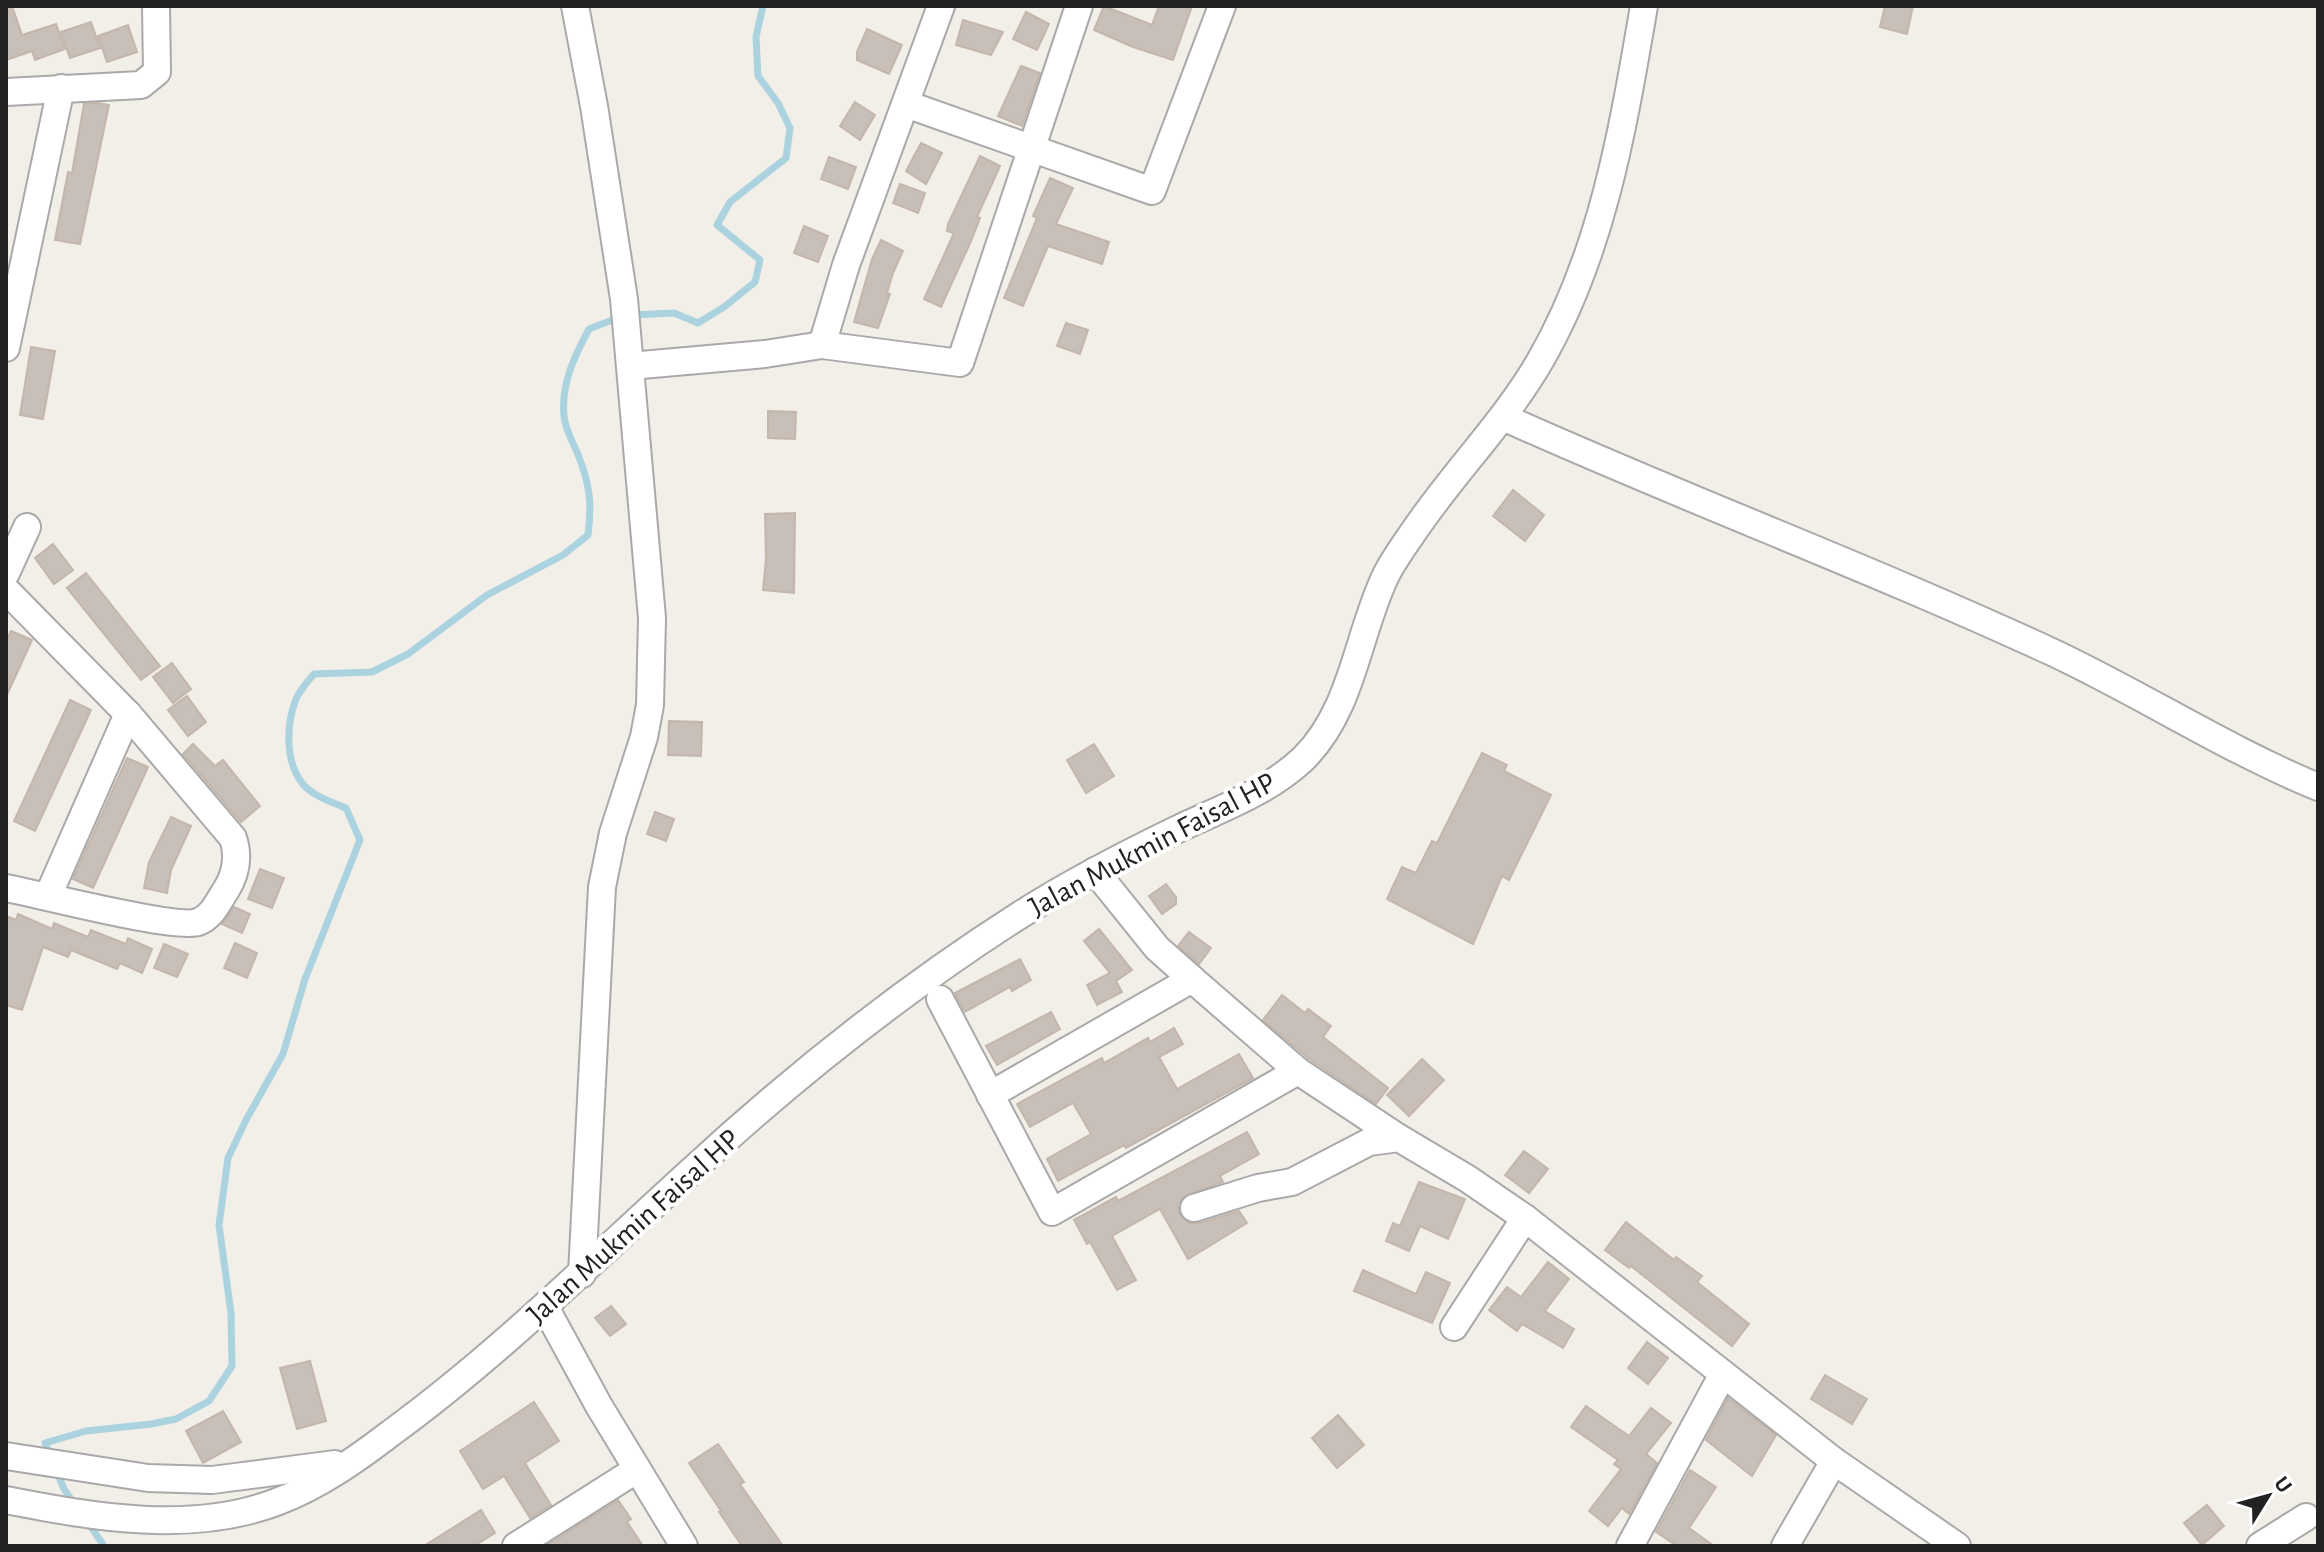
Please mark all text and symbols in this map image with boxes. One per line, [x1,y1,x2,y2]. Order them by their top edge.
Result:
street label: Jalan Mukmin Faisal HP [1024,767,1281,923]
street label: Jalan Mukmin Faisal HP [522,1124,746,1330]
north arrow [2228,1456,2308,1536]
text: U [2270,1472,2296,1497]

